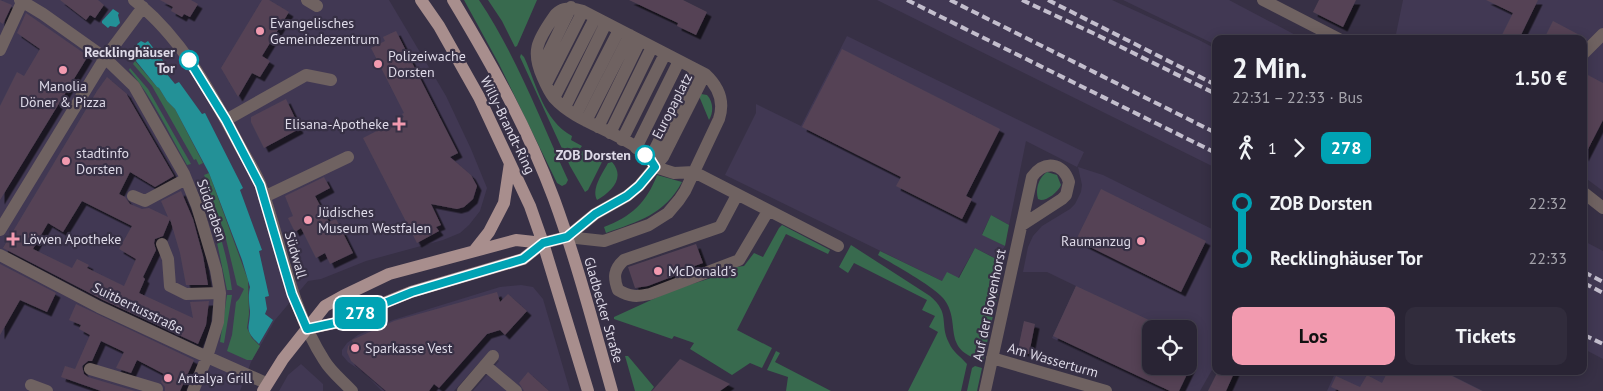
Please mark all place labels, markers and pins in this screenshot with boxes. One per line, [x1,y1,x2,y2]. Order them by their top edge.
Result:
place label: Evangelisches Gemeindezentrum [270,14,379,48]
marker: Evangelisches Gemeindezentrum [254,25,266,37]
place label: Recklinghäuser Tor [84,43,175,77]
place label: Polizeiwache Dorsten [388,47,466,81]
marker: Recklinghäuser Tor [179,50,199,70]
marker: Polizeiwache Dorsten [372,58,384,70]
marker: Manolia Döner & Pizza [57,64,69,76]
place label: Manolia Döner & Pizza [20,77,106,111]
place label: Elisana-Apotheke [285,115,389,133]
marker: Elisana-Apotheke [393,118,405,130]
place label: stadtinfo Dorsten [76,144,129,178]
marker: ZOB Dorsten [635,145,655,165]
place label: ZOB Dorsten [556,146,631,164]
marker: stadtinfo Dorsten [60,155,72,167]
place label: Jüdisches Museum Westfalen [317,203,431,237]
marker: Jüdisches Museum Westfalen [302,214,314,226]
place label: Löwen Apotheke [23,230,121,248]
place label: Raumanzug [1061,232,1131,250]
marker: Löwen Apotheke [7,233,19,245]
marker: Raumanzug [1135,235,1147,247]
place label: McDonald's [668,262,736,280]
marker: McDonald's [652,265,664,277]
place label: Sparkasse Vest [365,339,453,357]
marker: Sparkasse Vest [349,342,361,354]
place label: Antalya Grill [178,369,252,387]
marker: Antalya Grill [162,372,174,384]

